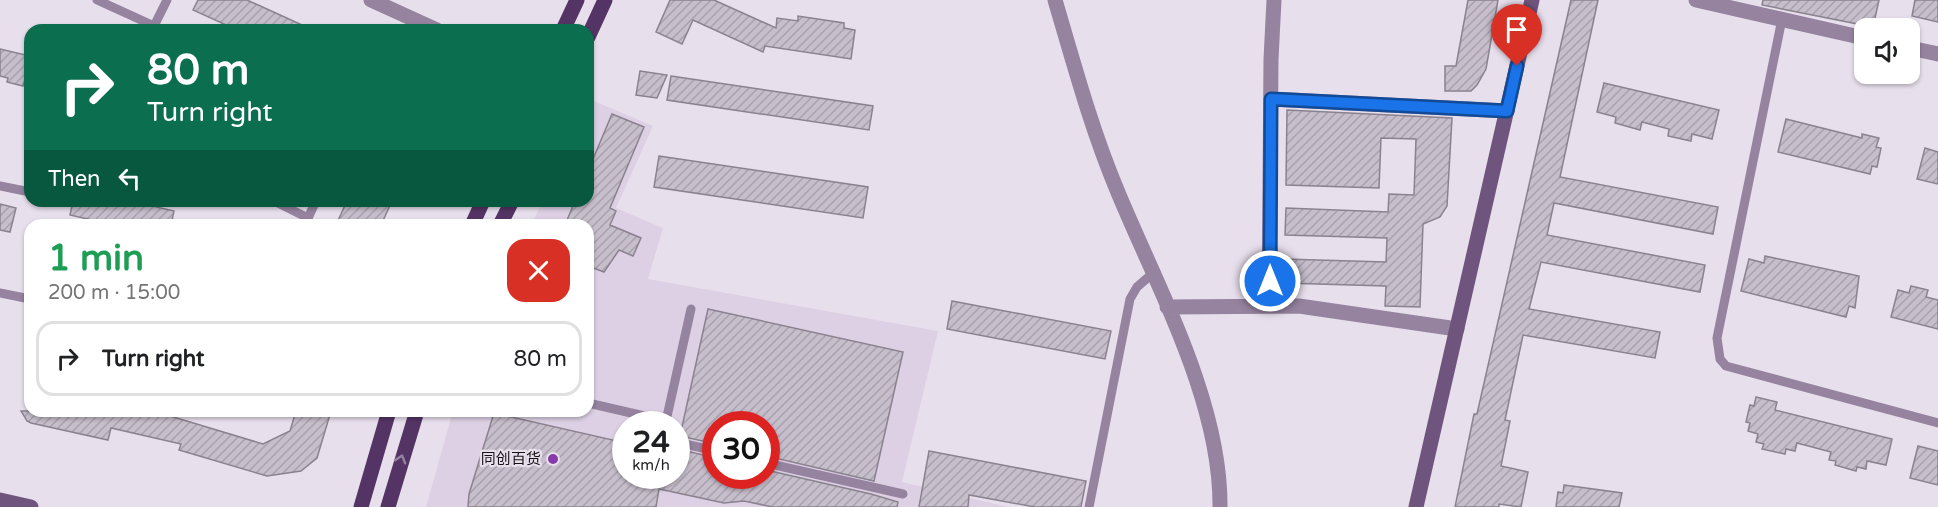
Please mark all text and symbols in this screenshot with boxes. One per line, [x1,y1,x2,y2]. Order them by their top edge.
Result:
pin [1491,4,1542,66]
icon: arrive [1500,13,1533,46]
map controls [1854,18,1920,84]
button: sound [1854,18,1920,84]
text: 80 m [147,45,249,96]
icon: right [48,48,126,126]
text: Turn right [147,96,273,129]
icon: left [113,162,146,195]
text: Then [48,166,101,192]
text: 1 min [48,237,144,280]
button: close [507,239,570,302]
position arrow [1238,249,1302,313]
text: 200 m · 15:00 [48,281,180,305]
icon: right [51,342,84,375]
text: Turn right [102,346,204,372]
text: 80 m [513,346,567,372]
speed limit sign: 30 [702,411,780,489]
text: 24 [632,424,670,461]
place label: 同创百货 [481,450,541,468]
marker: 同创百货 [546,452,560,466]
one-way arrow [394,454,406,465]
text: km/h [632,456,670,474]

